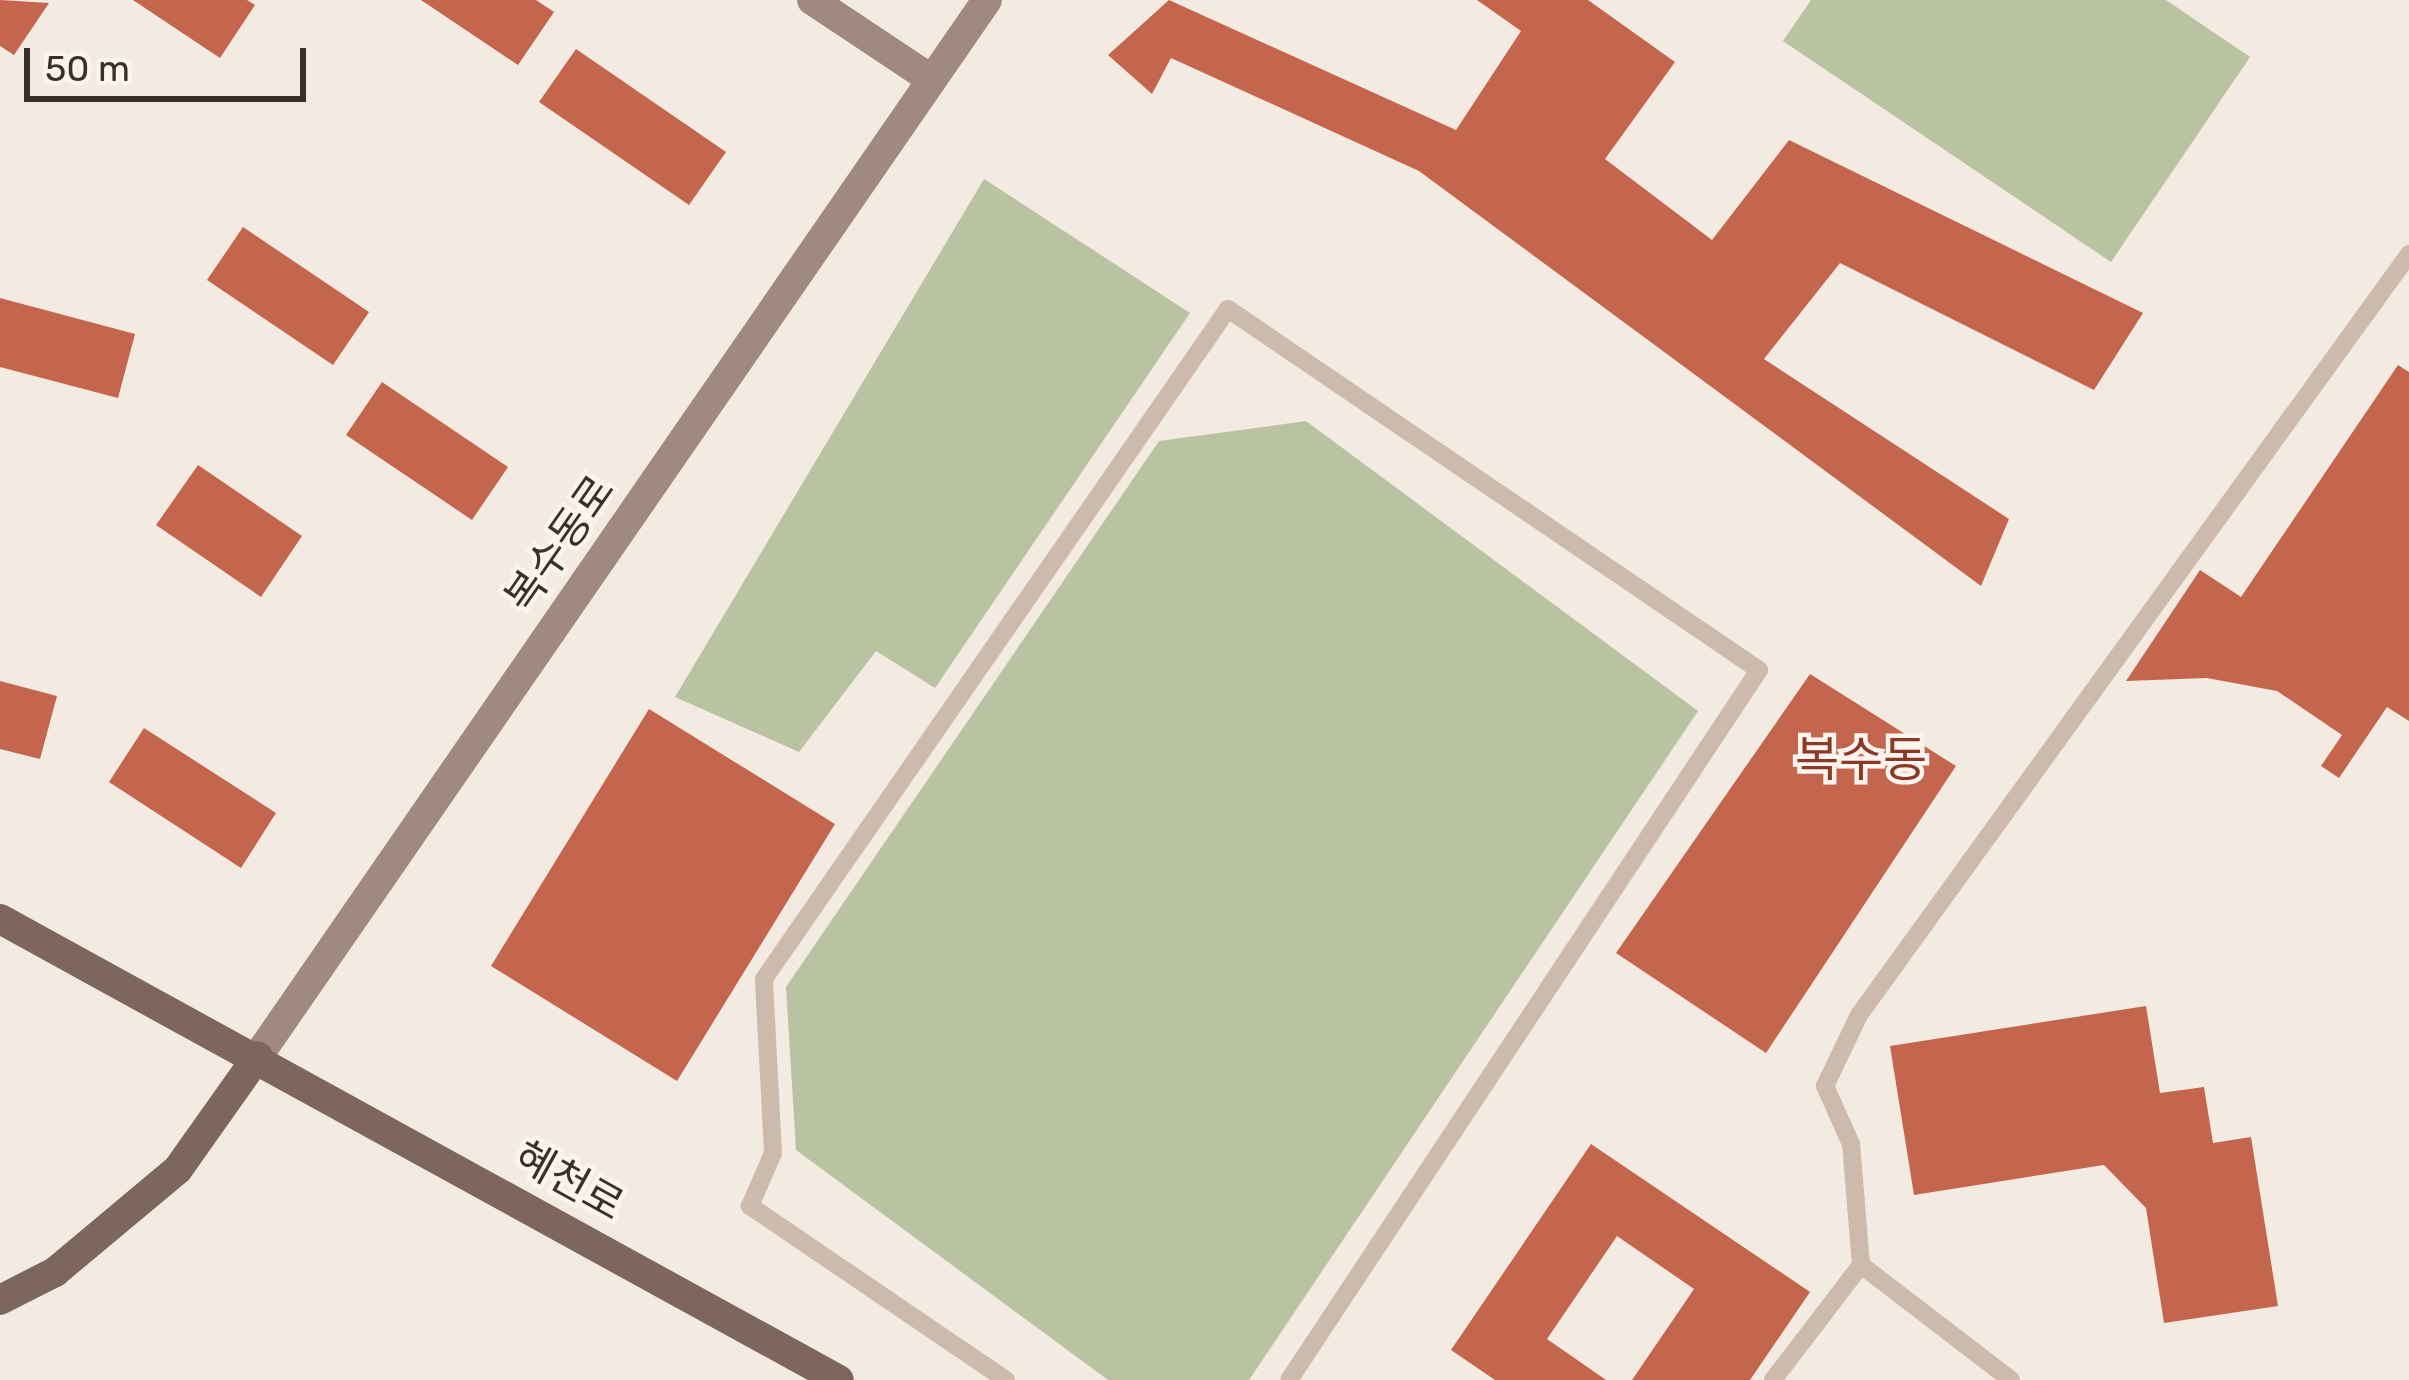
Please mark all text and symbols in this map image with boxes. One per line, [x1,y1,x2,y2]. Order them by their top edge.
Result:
scale bar [30,24,312,98]
text: 50 m [45,47,130,90]
street label: 복수동로 [495,466,625,622]
district label: 복수동 [1795,731,1927,789]
street label: 혜천로 [506,1131,632,1231]

